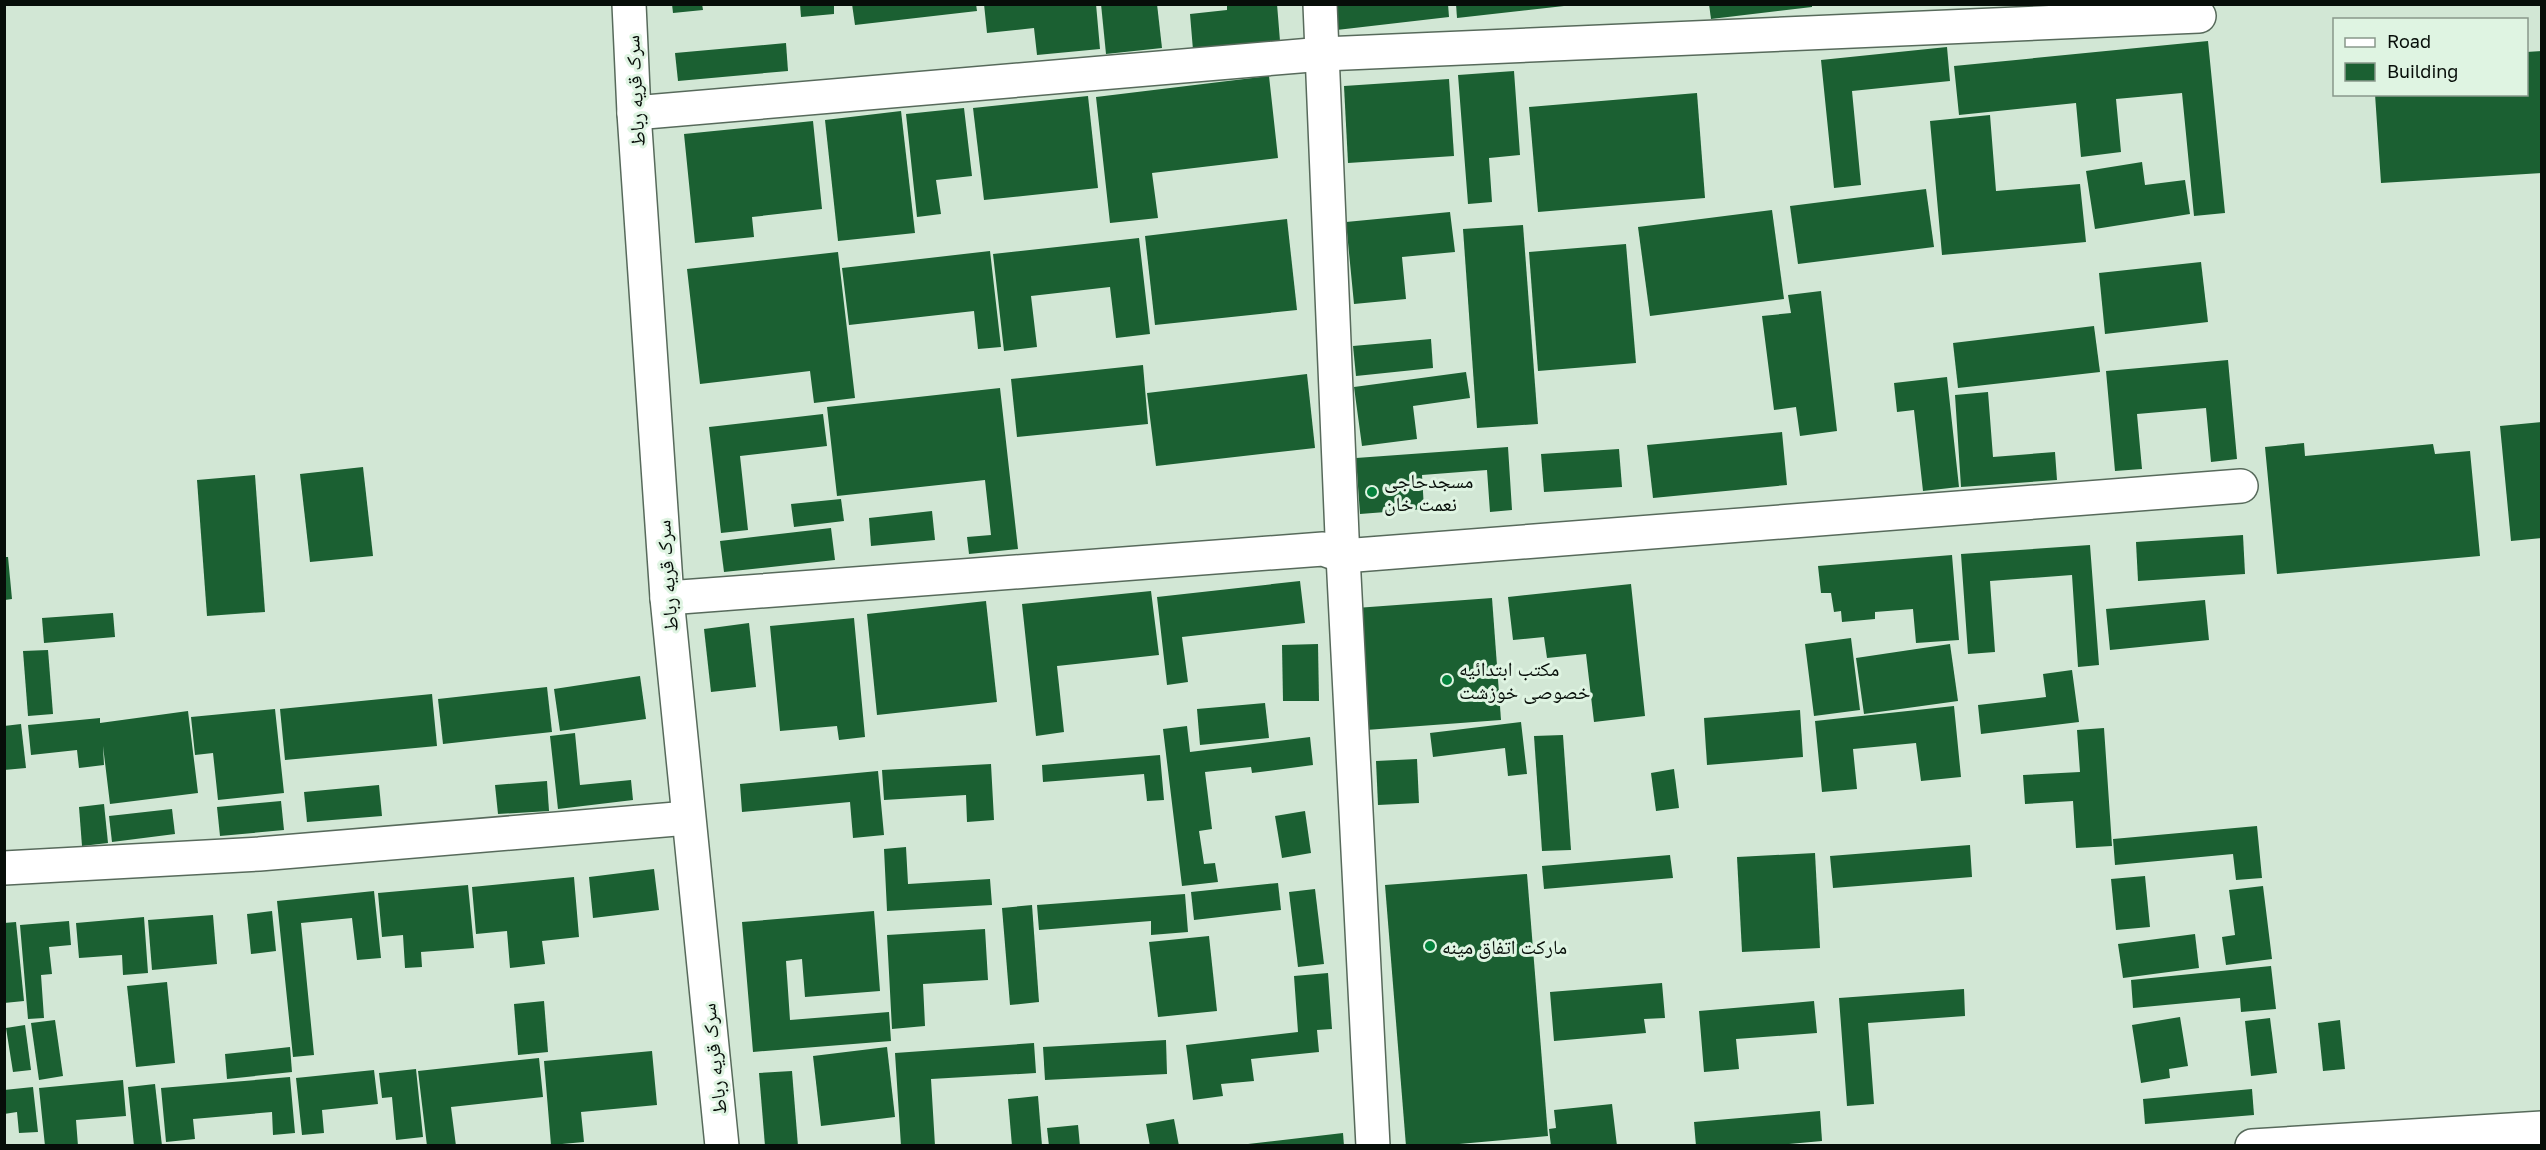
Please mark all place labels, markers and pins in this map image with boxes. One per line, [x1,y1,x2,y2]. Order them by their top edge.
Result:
place label: مسجدحاجی نعمت خان [1384,468,1473,516]
marker: مسجدحاجی نعمت خان [1365,485,1379,499]
place label: مکتب ابتدائیه خصوصی خوزشت [1459,656,1591,704]
marker: مکتب ابتدائیه خصوصی خوزشت [1440,673,1454,687]
place label: مارکت اتفاق مینه [1442,934,1567,959]
marker: مارکت اتفاق مینه [1423,939,1437,953]

